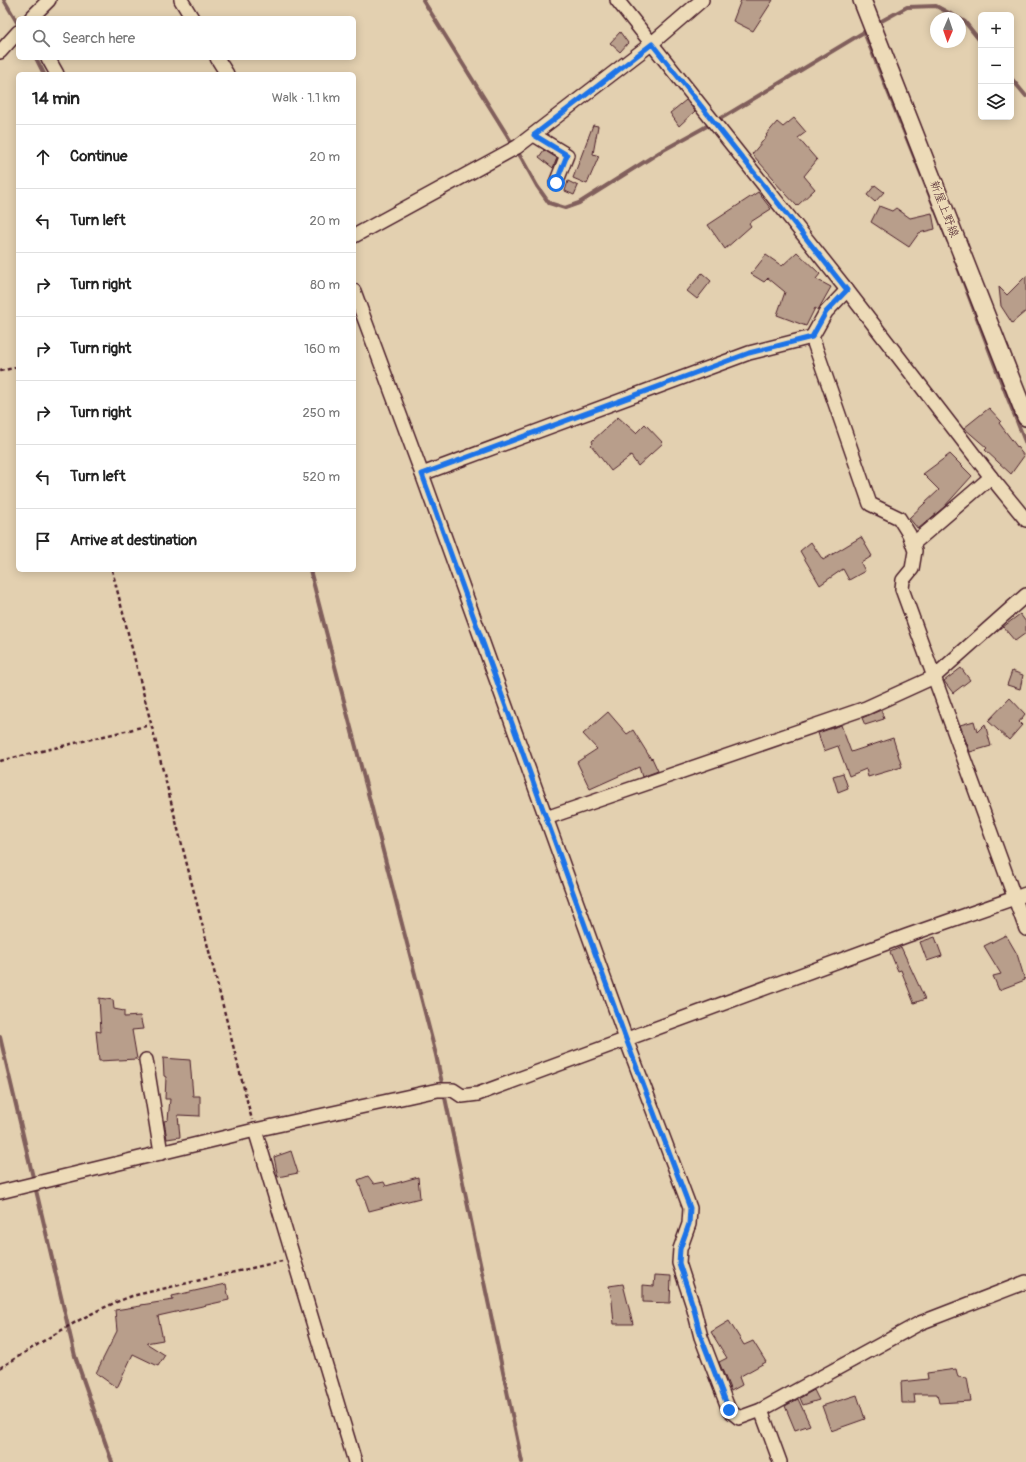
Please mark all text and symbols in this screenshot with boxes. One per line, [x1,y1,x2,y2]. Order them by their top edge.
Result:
north arrow [930,12,966,48]
map controls [978,12,1014,120]
button: + [978,12,1014,48]
search box [16,16,356,60]
icon: search [30,27,52,49]
text: Search here [62,29,135,48]
button: − [978,48,1014,84]
button: layers [978,84,1014,120]
text: 14 min [32,88,80,109]
text: Walk · 1.1 km [272,90,340,106]
icon: ahead [32,146,54,168]
text: Continue [70,147,128,166]
text: 20 m [309,149,340,165]
route start [547,174,565,192]
street label: 新屋上野線 [926,178,962,240]
icon: left [32,210,54,232]
text: Turn left [70,211,126,230]
text: 20 m [309,213,340,229]
icon: right [32,274,54,296]
text: Turn right [70,275,131,294]
text: 80 m [310,277,340,293]
icon: right [32,338,54,360]
text: Turn right [70,339,131,358]
text: 160 m [304,341,340,357]
icon: right [32,402,54,424]
text: Turn right [70,403,131,422]
text: 250 m [302,405,340,421]
icon: left [32,466,54,488]
text: Turn left [70,467,126,486]
text: 520 m [302,469,340,485]
icon: arrive [32,530,54,552]
text: Arrive at destination [70,531,197,550]
route end [720,1401,738,1419]

